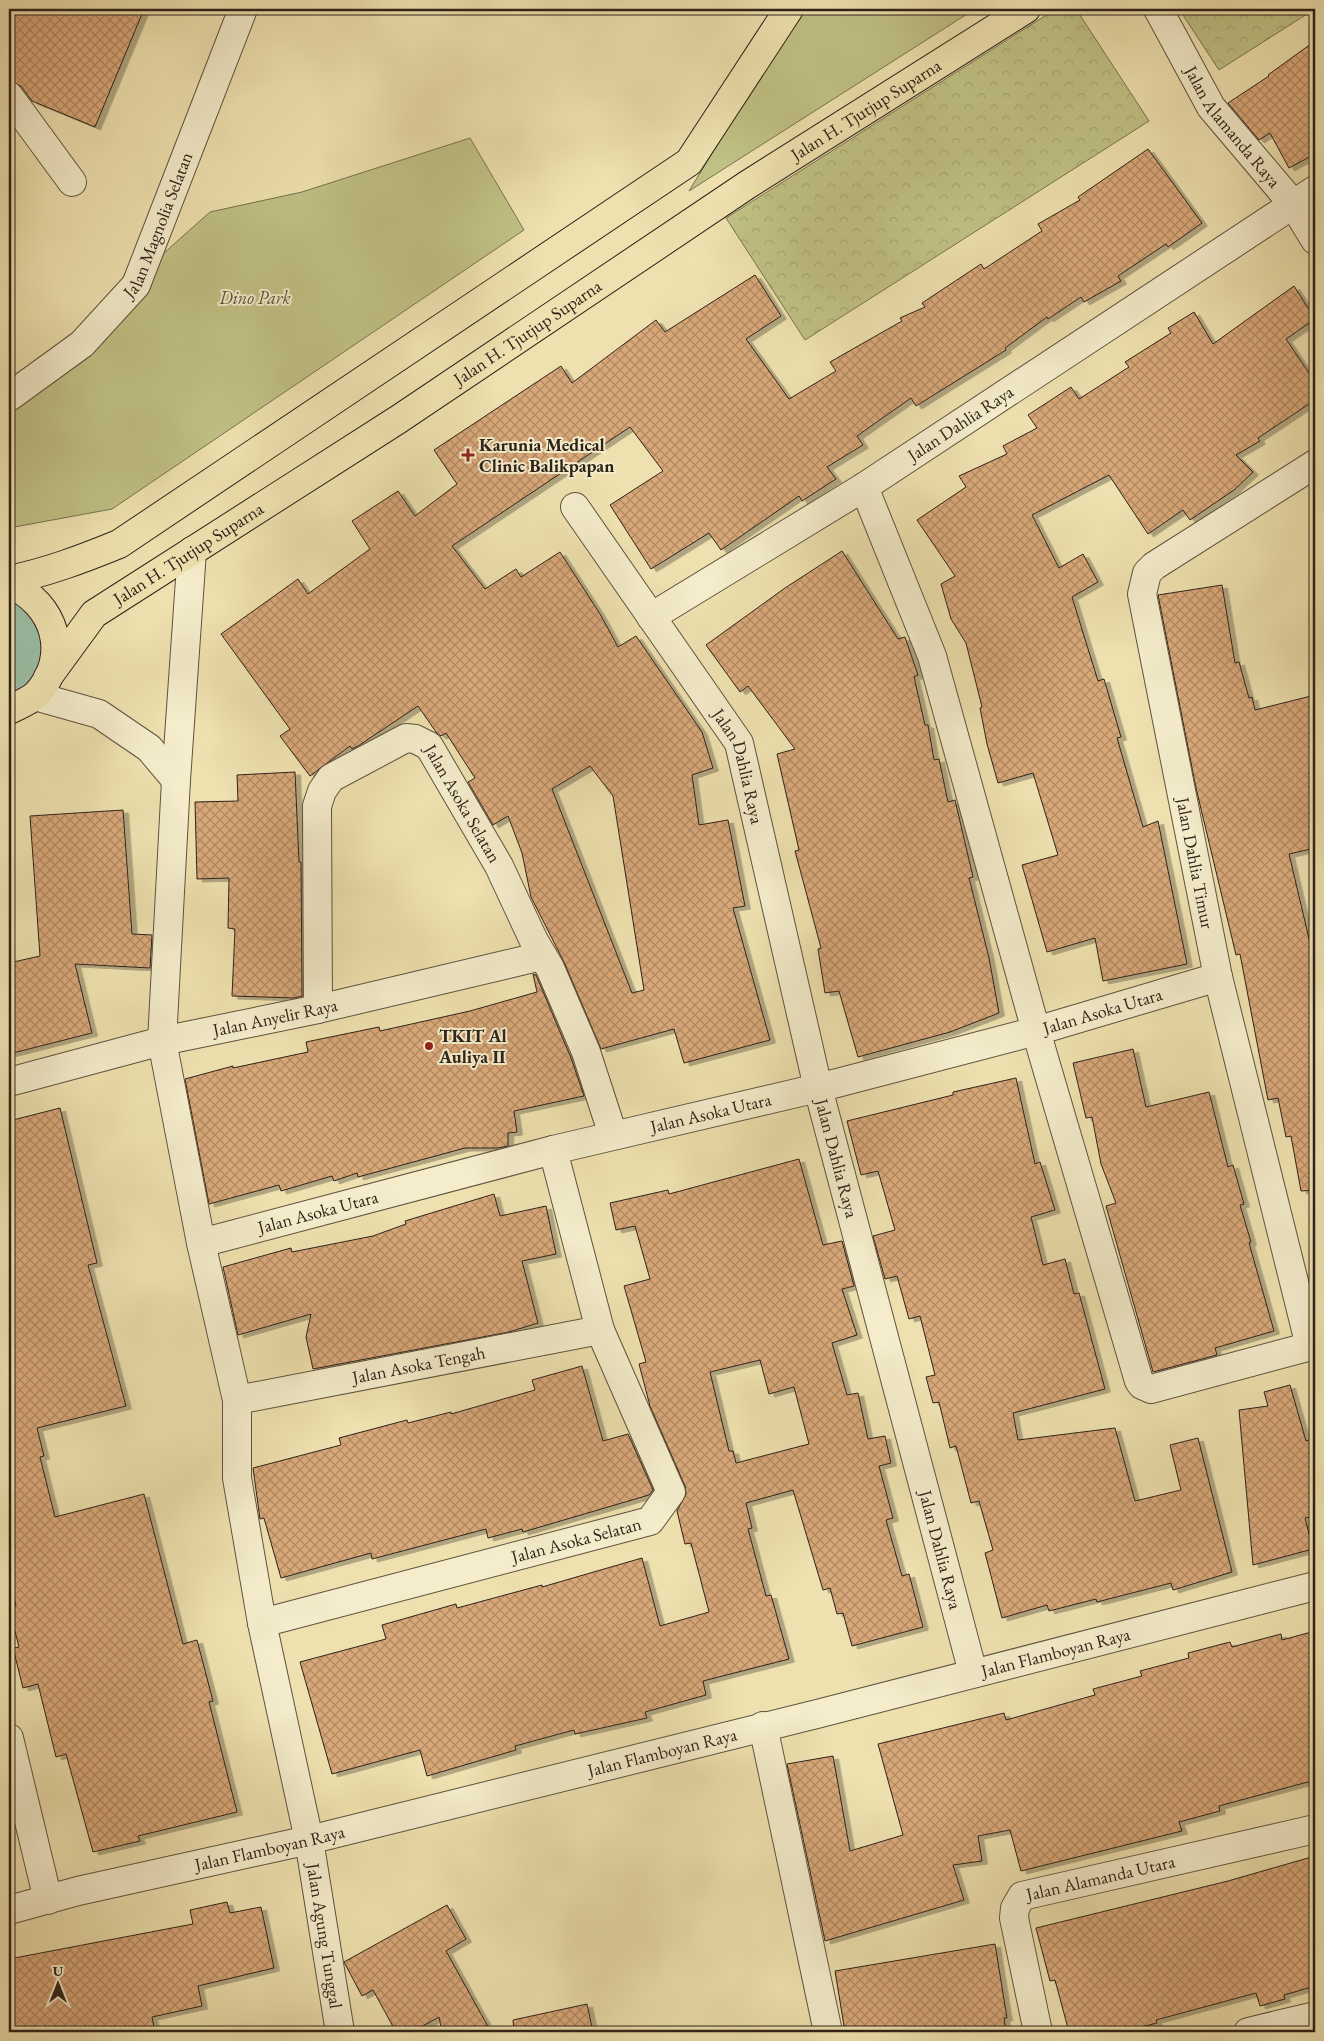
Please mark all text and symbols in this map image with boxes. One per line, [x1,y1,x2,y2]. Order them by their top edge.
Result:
street label: Jalan H. Tjutjup Suparna [784,53,946,167]
street label: Jalan Alamanda Raya [1179,60,1287,193]
street label: Jalan Magnolia Selatan [116,148,198,304]
street label: Jalan H. Tjutjup Suparna [447,274,607,391]
park label: Dino Park [218,286,291,309]
street label: Jalan Dahlia Raya [901,379,1018,467]
place label: Karunia Medical Clinic Balikpapan [479,433,614,477]
marker: Karunia Medical Clinic Balikpapan [461,448,475,462]
street label: Jalan H. Tjutjup Suparna [107,496,268,611]
street label: Jalan Dahlia Raya [706,702,769,827]
street label: Jalan Asoka Selatan [418,738,507,867]
street label: Jalan Dahlia Timur [1171,793,1220,931]
street label: Jalan Asoka Utara [1038,982,1166,1040]
street label: Jalan Anyelir Raya [209,993,341,1042]
place label: TKIT Al Auliya II [438,1024,507,1068]
marker: TKIT Al Auliya II [423,1040,435,1052]
street label: Jalan Asoka Utara [646,1087,774,1138]
street label: Jalan Dahlia Raya [810,1094,864,1221]
street label: Jalan Asoka Utara [253,1185,381,1239]
street label: Jalan Asoka Tengah [348,1340,487,1389]
street label: Jalan Dahlia Raya [914,1486,968,1612]
street label: Jalan Asoka Selatan [507,1512,644,1568]
street label: Jalan Flamboyan Raya [977,1622,1133,1683]
street label: Jalan Flamboyan Raya [583,1722,740,1782]
street label: Jalan Flamboyan Raya [191,1819,348,1876]
street label: Jalan Alamanda Utara [1022,1849,1178,1906]
street label: Jalan Agung Tunggal [302,1859,348,2010]
north arrow [32,1958,82,2008]
text: U [53,1962,64,1980]

